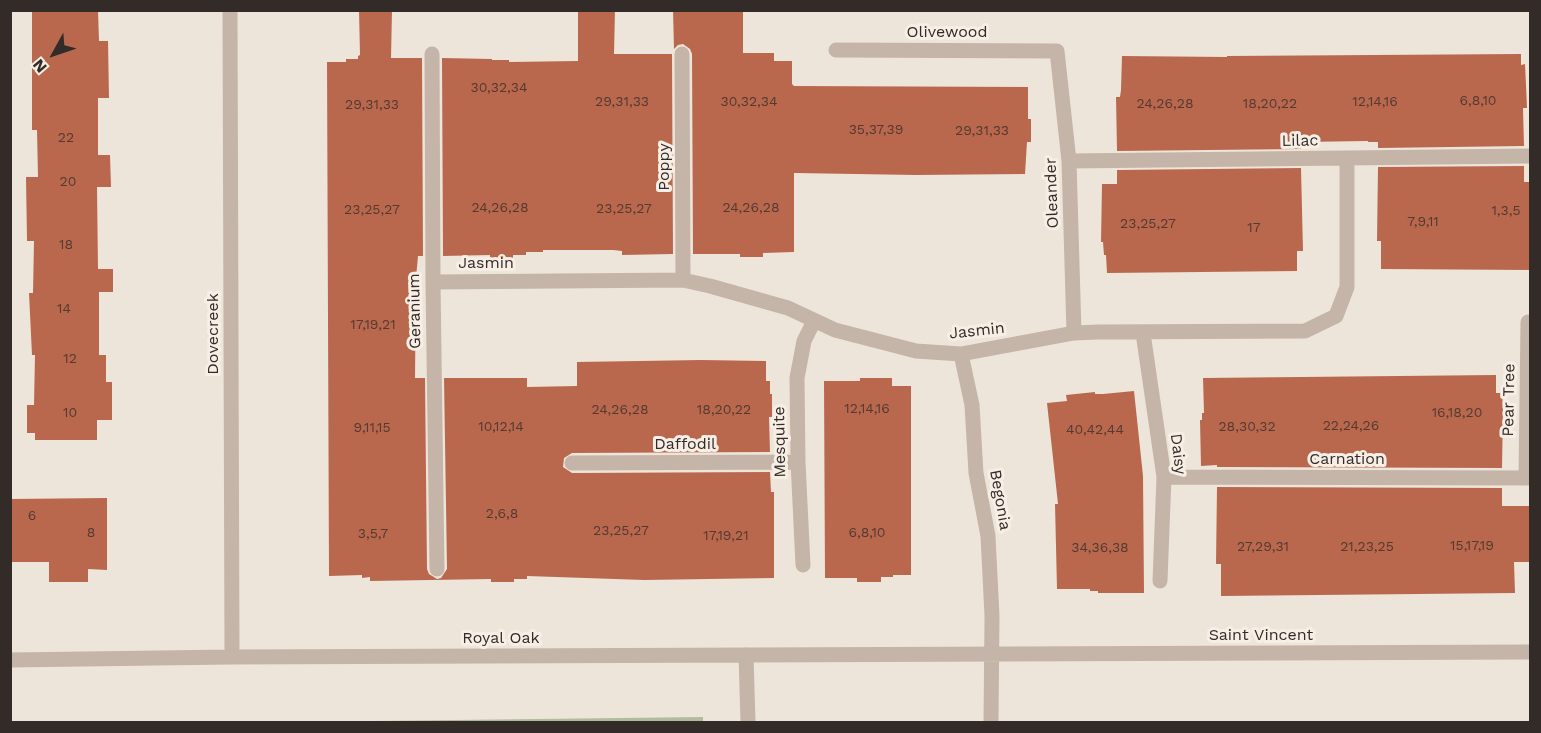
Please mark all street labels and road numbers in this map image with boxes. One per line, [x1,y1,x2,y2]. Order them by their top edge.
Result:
street label: Olivewood [907,22,987,42]
street label: Lilac [1281,131,1319,151]
street label: Poppy [654,143,674,191]
street label: Oleander [1041,157,1063,229]
street label: Jasmin [458,253,514,273]
street label: Geranium [405,273,425,349]
street label: Dovecreek [203,293,223,375]
street label: Jasmin [948,319,1006,343]
street label: Pear Tree [1499,363,1519,437]
street label: Mesquite [770,406,790,478]
street label: Daisy [1166,432,1190,476]
street label: Daffodil [654,434,716,454]
street label: Carnation [1309,449,1385,469]
street label: Begonia [985,468,1015,532]
street label: Saint Vincent [1209,625,1313,645]
street label: Royal Oak [462,628,540,648]

